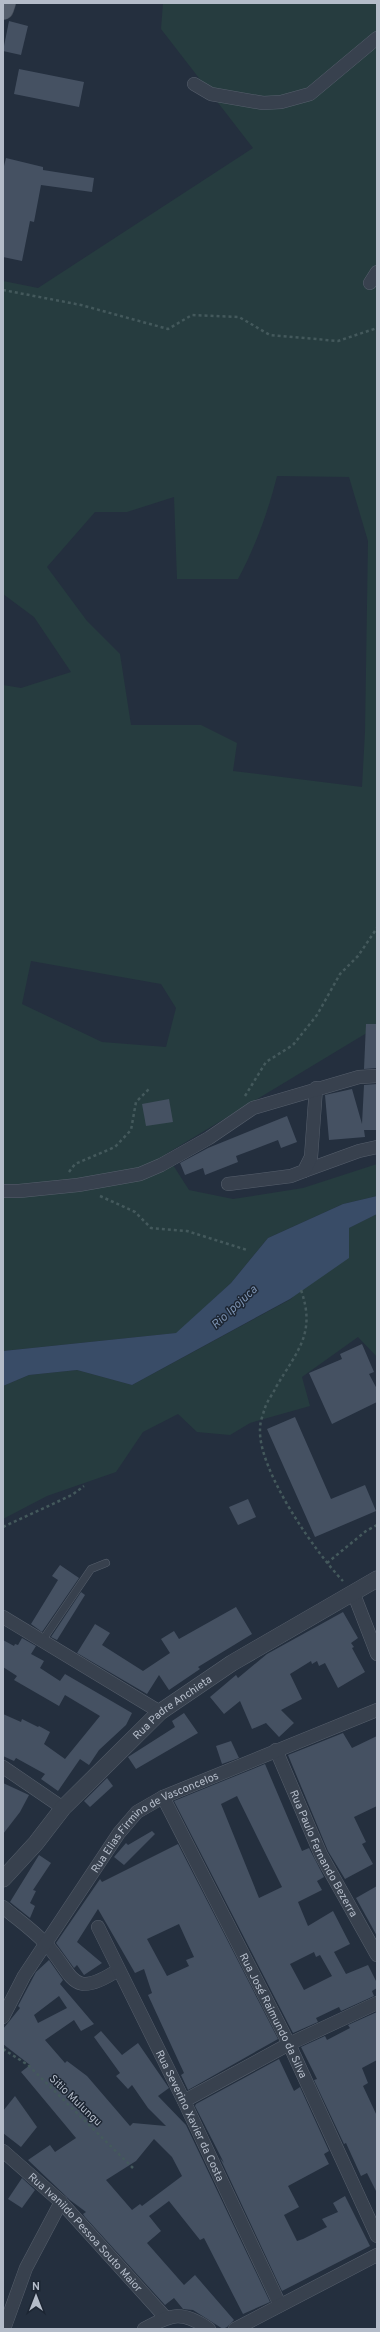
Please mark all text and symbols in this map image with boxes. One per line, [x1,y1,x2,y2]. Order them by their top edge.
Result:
water label: Rio Ipojuca [208,1282,262,1333]
street label: Rua Padre Anchieta [130,1673,215,1743]
street label: Rua Elias Firmino de Vasconcelos [88,1769,221,1876]
street label: Rua Paulo Fernando Bezerra [286,1788,360,1920]
street label: Rua José Raimundo da Silva [236,1951,310,2081]
street label: Rua Severino Xavier da Costa [152,2048,227,2184]
street label: Sitio Mulungu [46,2072,105,2129]
street label: Rua Ivanildo Pessoa Souto Maior [25,2170,146,2296]
north arrow [16,2276,56,2316]
text: N [32,2280,40,2294]

